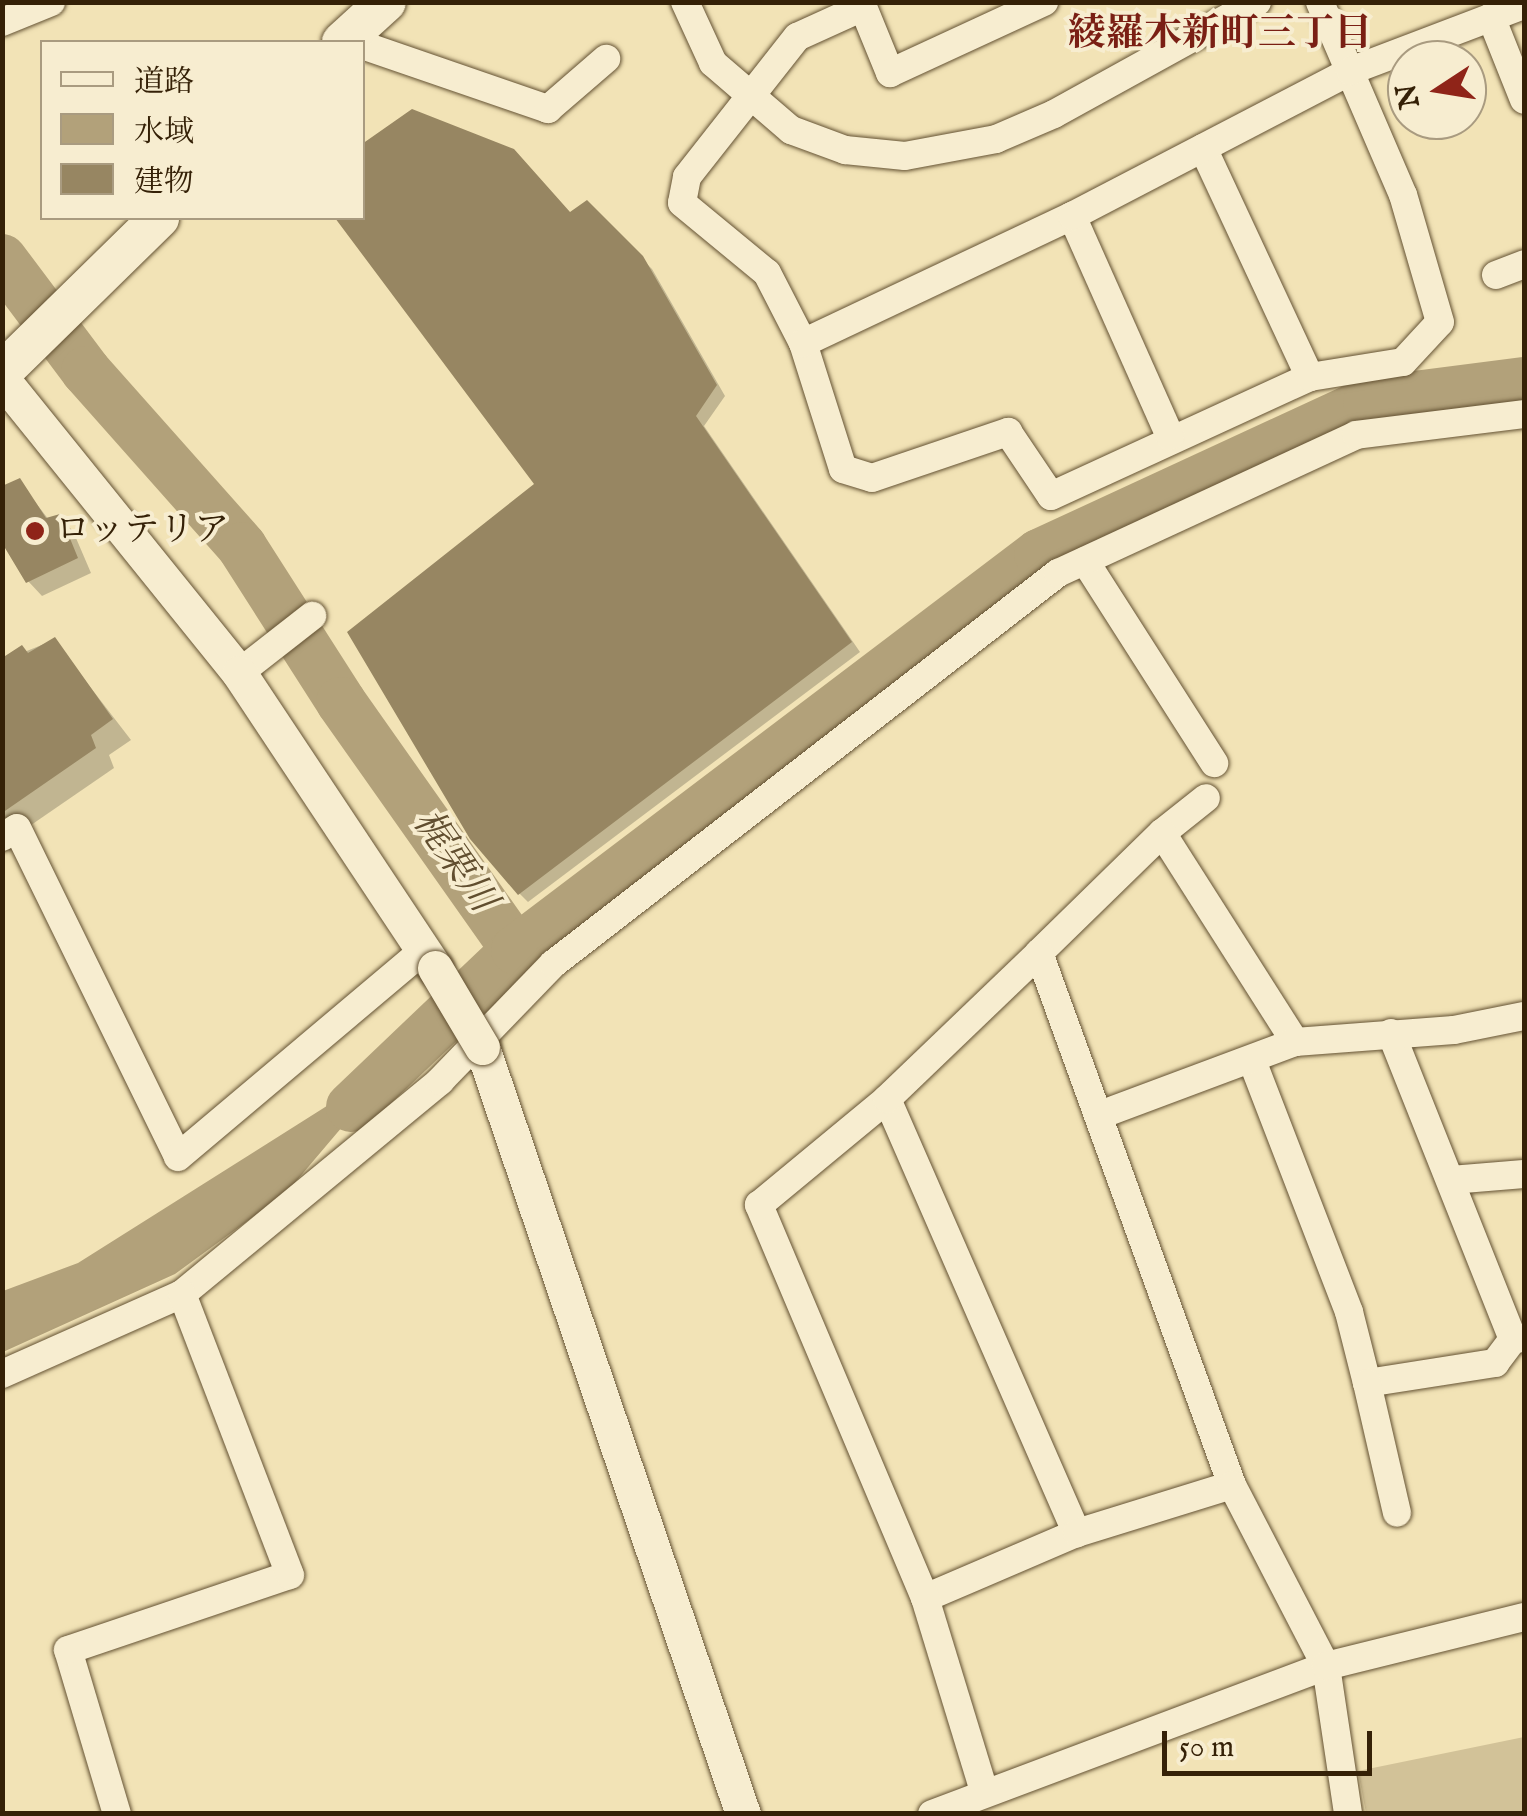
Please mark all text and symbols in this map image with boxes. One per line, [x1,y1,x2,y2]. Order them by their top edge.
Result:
district label: 綾羅木新町三丁目 [1068,13,1372,59]
legend [40,40,365,220]
north arrow [1387,40,1487,140]
text: 道路 [134,64,194,102]
text: N [1389,80,1429,111]
text: 水域 [134,114,194,152]
text: 建物 [134,164,194,202]
place label: ロッテリア [55,510,230,552]
marker: ロッテリア [24,520,46,542]
water label: 梶栗川 [402,802,504,922]
scale bar [1167,1711,1377,1773]
text: 50 m [1179,1729,1234,1767]

